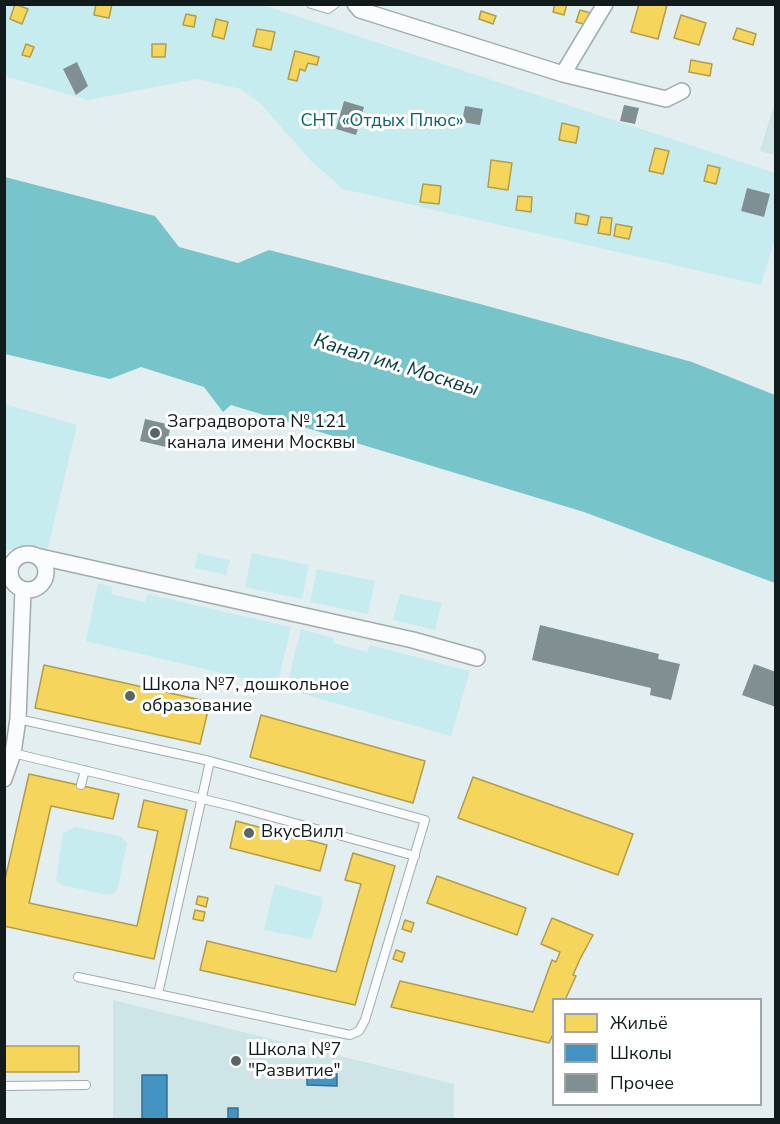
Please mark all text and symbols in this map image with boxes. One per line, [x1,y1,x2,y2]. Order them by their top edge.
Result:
park label: СНТ «Отдых Плюс» [300,111,464,133]
water label: Канал им. Москвы [311,329,481,403]
place label: Заградворота № 121 канала имени Москвы [167,412,355,454]
marker: Заградворота № 121 канала имени Москвы [148,426,162,440]
place label: Школа №7, дошкольное образование [142,675,349,718]
marker: Школа №7, дошкольное образование [123,689,137,703]
place label: ВкусВилл [261,822,344,844]
marker: ВкусВилл [242,826,256,840]
legend [552,998,762,1106]
text: Жильё [610,1011,668,1035]
place label: Школа №7 "Развитие" [248,1040,341,1082]
text: Школы [610,1041,672,1065]
marker: Школа №7 "Развитие" [229,1054,243,1068]
text: Прочее [610,1071,674,1095]

